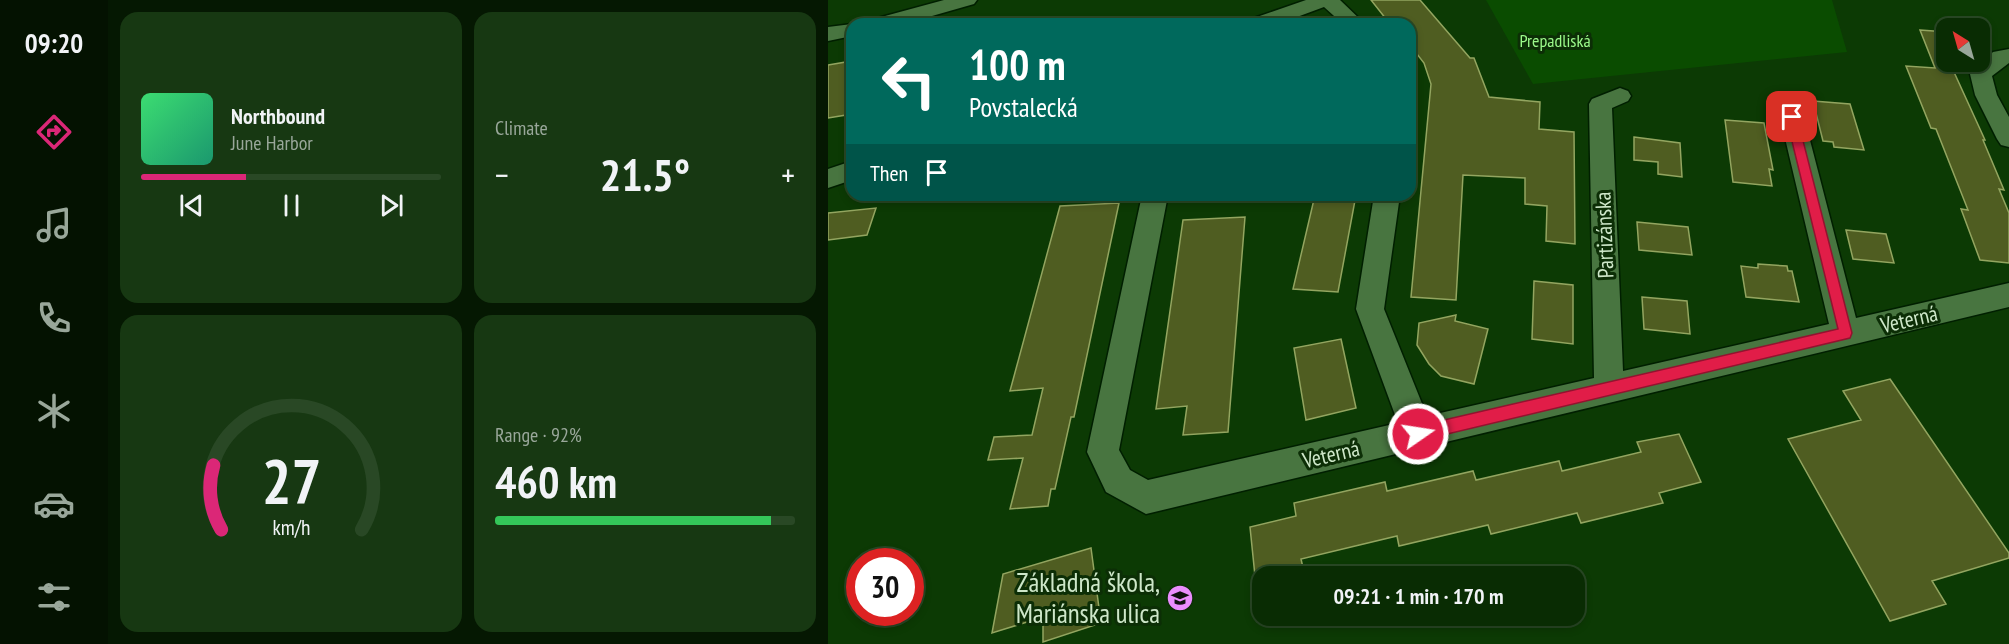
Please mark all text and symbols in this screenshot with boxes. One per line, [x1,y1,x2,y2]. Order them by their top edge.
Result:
north arrow [1936,18,1990,72]
map controls [1936,18,1990,72]
text: 09:20 [25,26,83,60]
park label: Prepadliská [1519,29,1591,52]
text: 100 m [969,37,1066,92]
icon: left [870,42,948,120]
text: Povstalecká [969,90,1078,124]
pin [1766,91,1817,142]
icon: arrive [1775,100,1808,133]
text: Northbound [231,102,325,130]
icon: directions [33,111,75,153]
text: Climate [495,115,548,141]
text: June Harbor [231,130,313,156]
text: 21.5° [600,145,690,203]
text: − [495,153,509,196]
text: + [781,153,795,196]
icon: arrive [920,156,953,189]
text: Then [870,159,908,187]
icon: previous [175,189,208,222]
icon: pause [275,189,308,222]
icon: next [375,189,408,222]
street label: Partizánska [1588,191,1620,279]
icon: music [33,204,75,246]
icon: phone [33,297,75,339]
street label: Veterná [1877,299,1940,339]
icon: climate [33,390,75,432]
position arrow [1386,402,1450,466]
text: Range · 92% [495,422,582,448]
street label: Veterná [1299,434,1362,474]
text: 27 [261,440,321,521]
text: 460 km [495,452,617,510]
icon: car [33,483,75,525]
text: km/h [272,514,310,542]
speed limit sign: 30 [846,548,924,626]
place label: Základná škola, Mariánska ulica [1016,565,1160,630]
icon: filters [33,576,75,618]
text: 09:21 · 1 min · 170 m [1333,582,1504,610]
school or university icon: Základná škola, Mariánska ulica [1165,583,1195,613]

